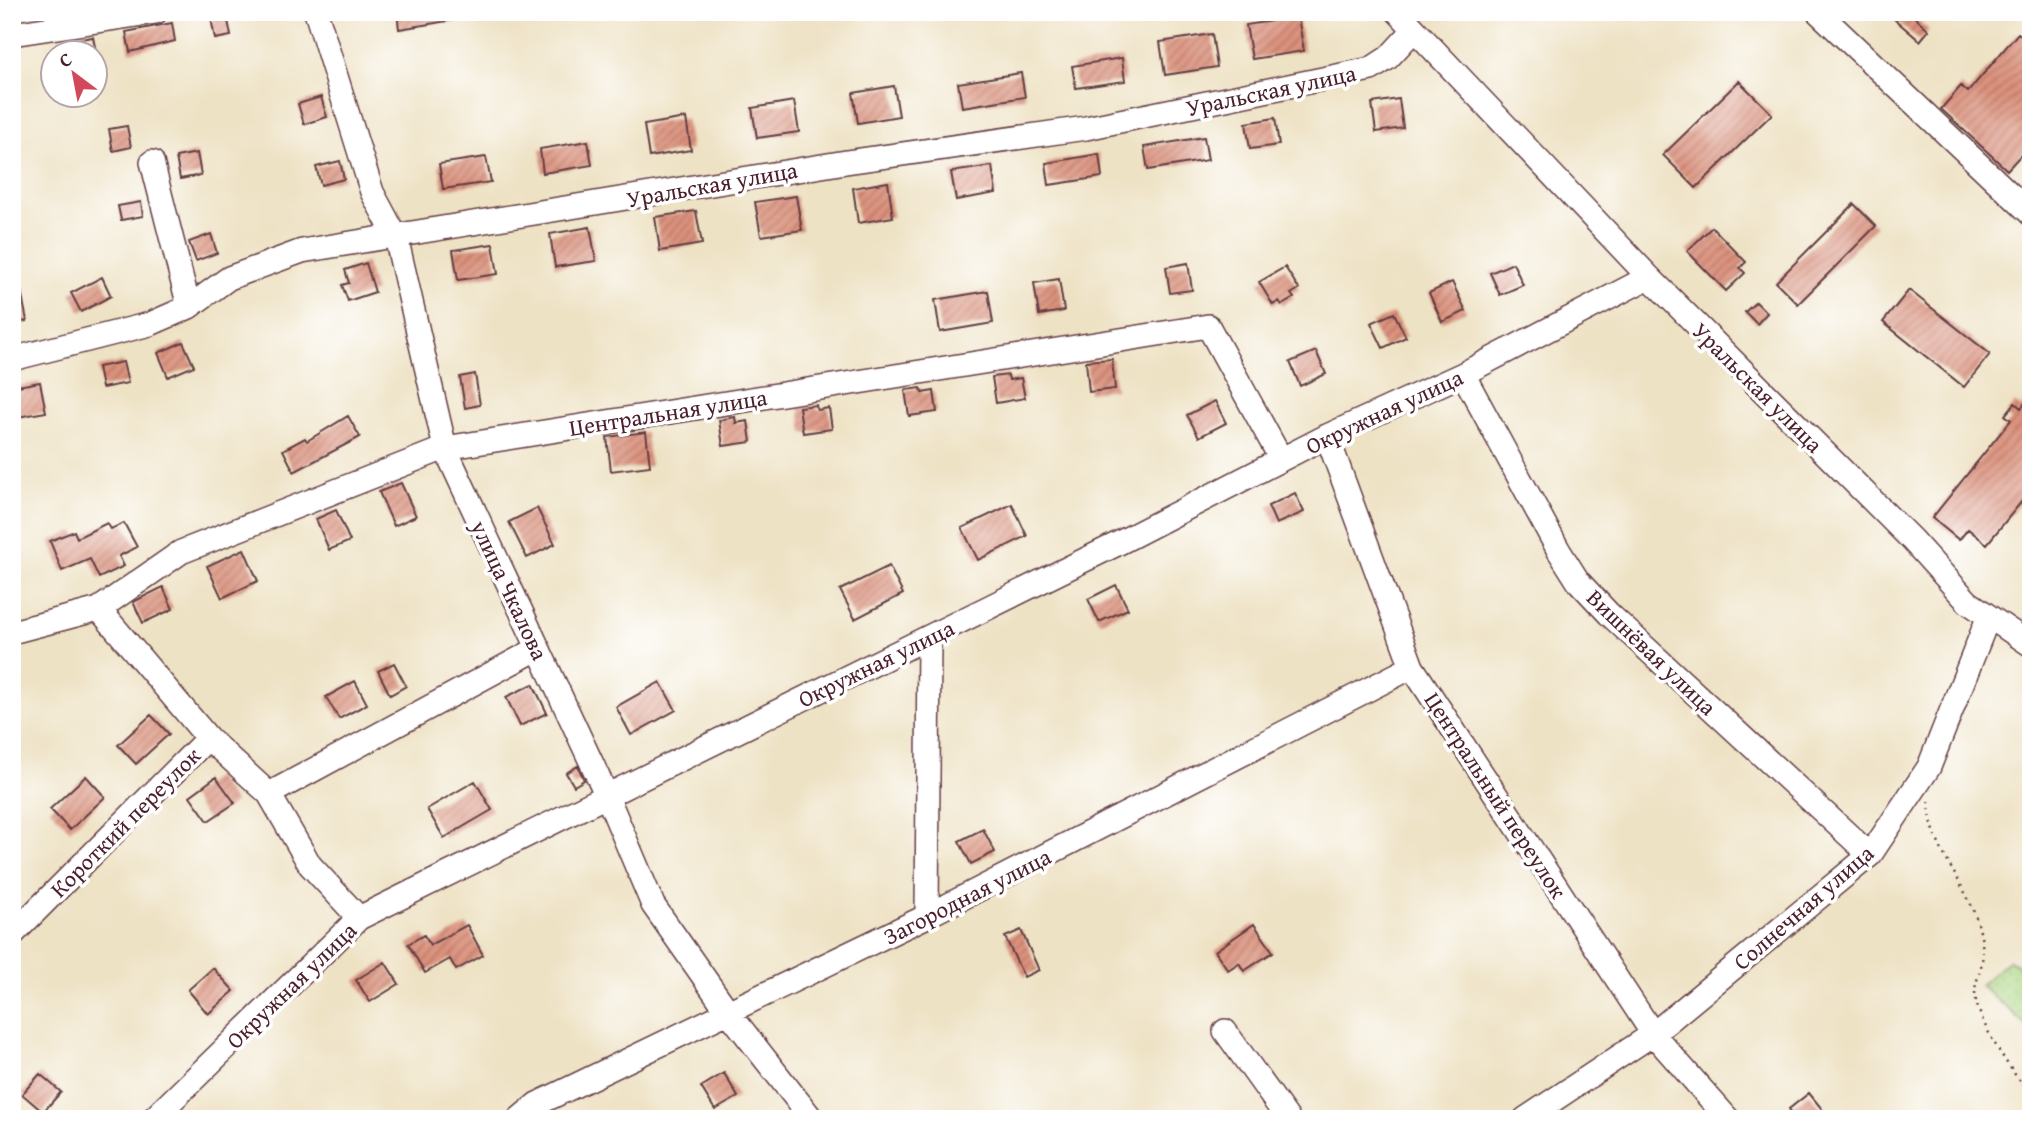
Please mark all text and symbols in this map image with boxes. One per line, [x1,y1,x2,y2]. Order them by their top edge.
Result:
north arrow [38,38,108,108]
text: С [53,45,77,74]
street label: Уральская улица [1183,56,1359,124]
street label: Уральская улица [624,153,800,215]
street label: Уральская улица [1685,314,1831,460]
street label: Окружная улица [1300,360,1468,462]
street label: Центральная улица [567,380,769,444]
street label: улица Чкалова [463,514,557,665]
street label: Вишнёвая улица [1580,581,1724,723]
street label: Окружная улица [792,611,960,715]
street label: Центральный переулок [1417,685,1575,905]
street label: Короткий переулок [42,739,208,905]
street label: Солнечная улица [1726,837,1880,977]
street label: Загородная улица [878,840,1057,952]
street label: Окружная улица [218,914,364,1056]

